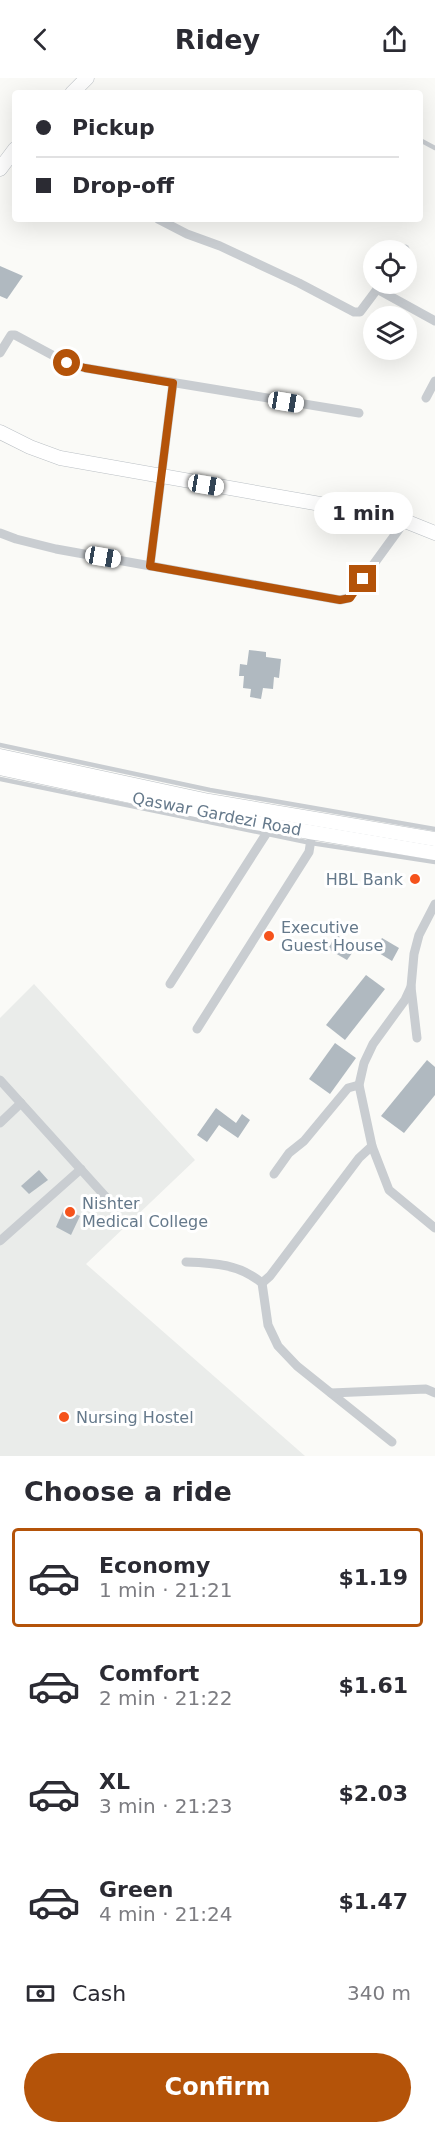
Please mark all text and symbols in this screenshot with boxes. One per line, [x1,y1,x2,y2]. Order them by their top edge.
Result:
icon: back [24,23,57,56]
icon: share [378,23,411,56]
text: Ridey [175,24,260,55]
text: Pickup [72,115,155,140]
text: Drop-off [72,173,174,198]
map controls [363,240,417,360]
button: locate [363,240,417,294]
button: layers [363,306,417,360]
route start [53,349,80,376]
car [267,390,305,414]
car [187,473,225,497]
callout: 1 min [314,492,412,534]
text: 1 min [332,501,395,525]
car [84,545,122,569]
route end [349,565,376,592]
street label: Qaswar Gardezi Road [131,788,303,840]
place label: HBL Bank [326,870,404,889]
marker: HBL Bank [408,872,422,886]
place label: Executive Guest House [281,918,383,955]
marker: Executive Guest House [262,929,276,943]
place label: Nishter Medical College [82,1194,208,1231]
marker: Nishter Medical College [63,1205,77,1219]
place label: Nursing Hostel [76,1408,194,1427]
marker: Nursing Hostel [57,1410,71,1424]
text: Choose a ride [24,1476,232,1507]
icon: car [27,1551,81,1605]
text: Economy [99,1553,210,1578]
text: $1.19 [338,1565,408,1590]
text: 1 min · 21:21 [99,1578,233,1602]
icon: car [27,1659,81,1713]
text: Comfort [99,1661,199,1686]
text: $1.61 [338,1673,408,1698]
text: 2 min · 21:22 [99,1686,233,1710]
icon: car [27,1767,81,1821]
text: XL [99,1769,130,1794]
text: $2.03 [338,1781,408,1806]
text: 3 min · 21:23 [99,1794,233,1818]
icon: car [27,1875,81,1929]
text: Green [99,1877,173,1902]
text: $1.47 [338,1889,408,1914]
text: 4 min · 21:24 [99,1902,233,1926]
icon: cash [24,1977,57,2010]
text: Cash [72,1981,126,2006]
text: 340 m [347,1981,411,2005]
button: Confirm [24,2053,411,2122]

